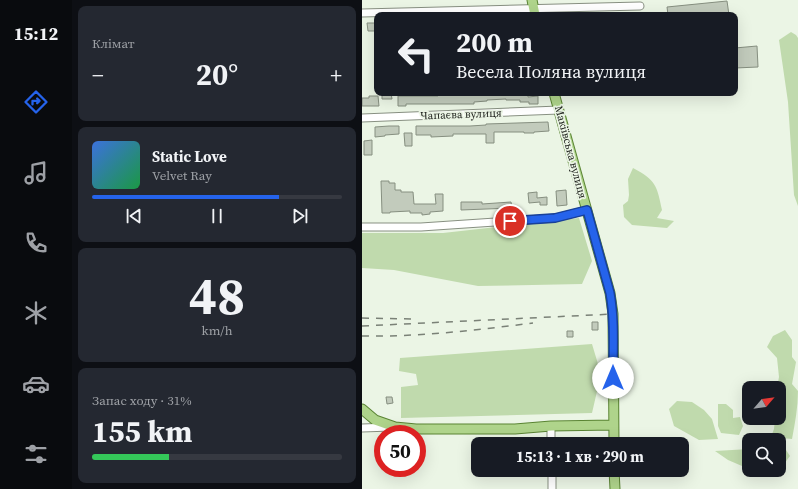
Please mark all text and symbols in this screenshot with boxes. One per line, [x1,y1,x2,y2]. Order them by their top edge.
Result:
text: 15:12 [14,21,58,46]
text: 200 m [456,23,533,61]
icon: left [390,28,442,80]
text: Клімат [92,35,135,52]
text: 20° [196,54,238,95]
text: Весела Поляна вулиця [456,59,646,84]
text: − [92,60,104,90]
text: + [330,60,342,90]
icon: directions [22,88,50,116]
street label: Макіївська вулиця [551,104,590,200]
street label: Чапаєва вулиця [420,106,502,123]
text: Static Love [152,146,227,167]
icon: music [22,159,50,187]
text: Velvet Ray [152,167,212,184]
pin [493,204,527,238]
icon: previous [123,205,145,227]
icon: pause [206,205,228,227]
icon: next [289,205,311,227]
icon: arrive [499,210,521,232]
icon: phone [22,229,50,257]
text: 48 [189,260,245,331]
icon: climate [22,299,50,327]
text: km/h [202,322,232,339]
position arrow [592,357,634,399]
icon: car [22,370,50,398]
north arrow [742,381,786,425]
map controls [742,381,786,477]
text: Запас ходу · 31% [92,392,192,409]
text: 155 km [92,411,192,452]
speed limit sign: 50 [374,425,426,477]
button: search [742,433,786,477]
icon: filters [22,440,50,468]
text: 15:13 · 1 хв · 290 m [516,446,644,467]

